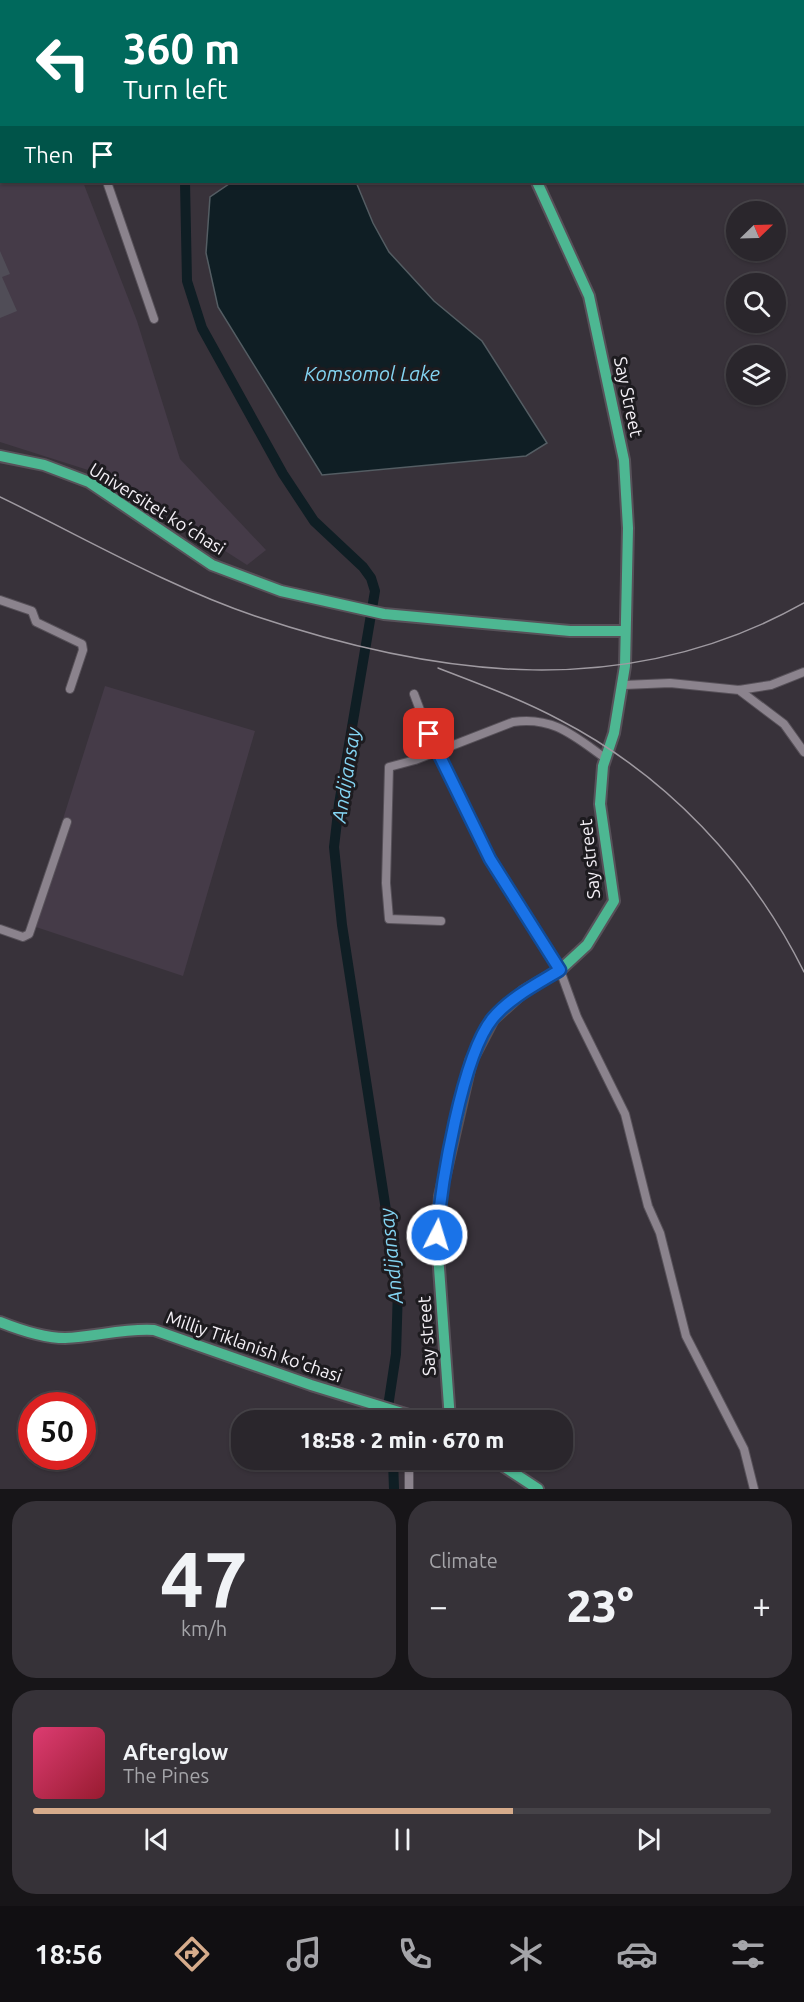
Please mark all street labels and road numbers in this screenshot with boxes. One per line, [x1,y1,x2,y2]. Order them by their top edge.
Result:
street label: Say Street [611,355,647,439]
street label: Universitet kо‘chasi [86,458,229,558]
street label: Say street [575,818,603,900]
street label: Say street [413,1295,439,1377]
street label: Milliy Tiklanish ko'chasi [164,1307,345,1386]

